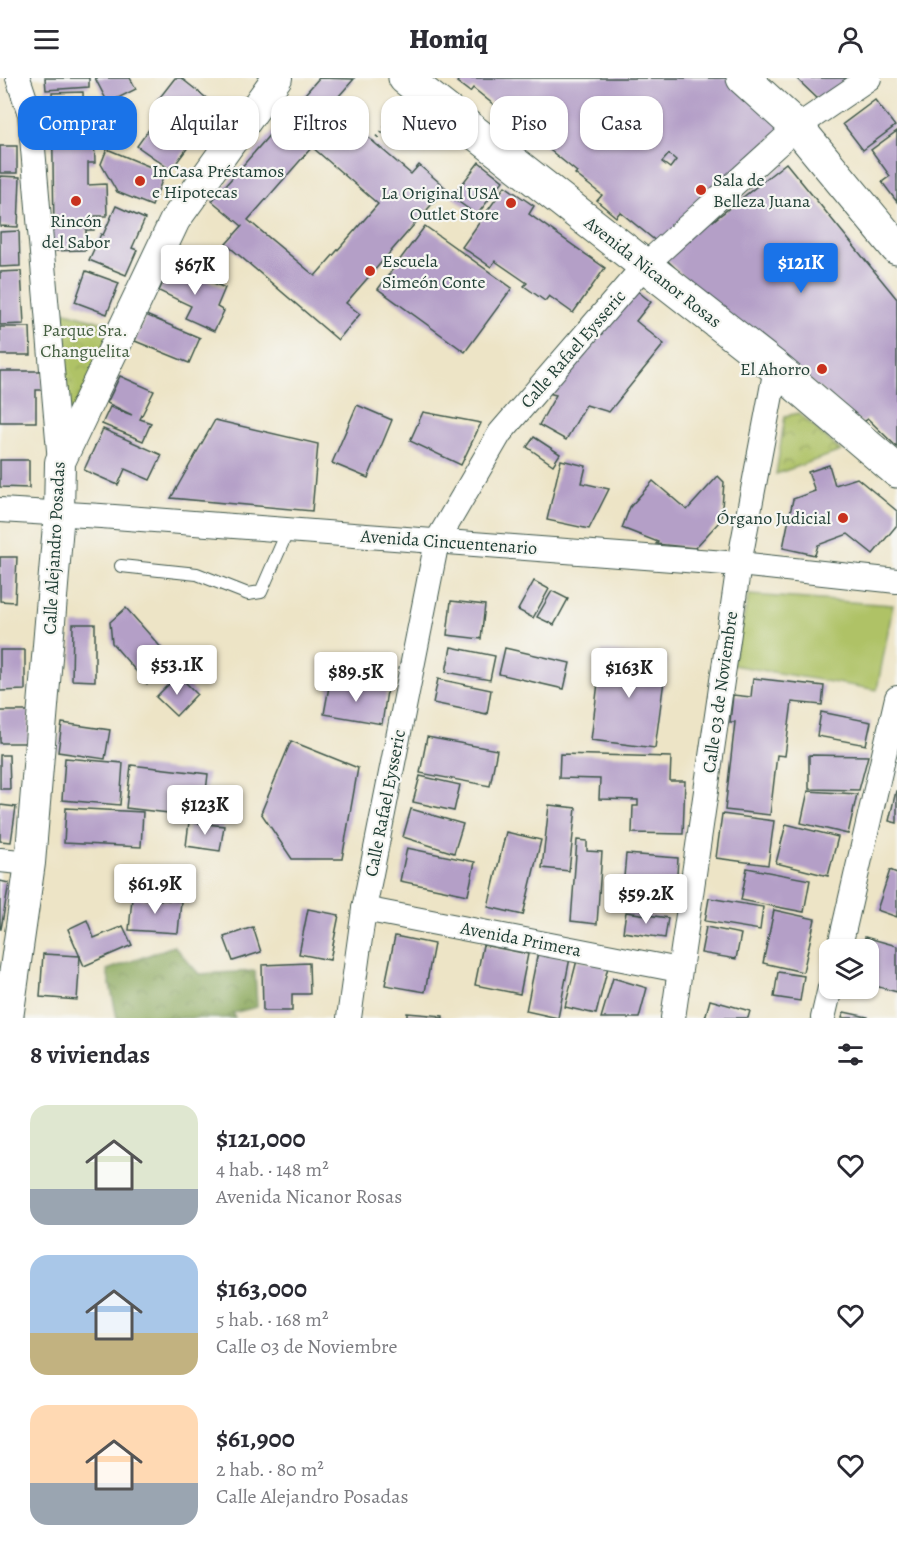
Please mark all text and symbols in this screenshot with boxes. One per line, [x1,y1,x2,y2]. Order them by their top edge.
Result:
text: Homiq [409,21,488,57]
icon: menu [30,23,63,56]
icon: person [834,23,867,56]
chip: Comprar [18,96,137,150]
chip: Alquilar [149,96,259,150]
chip: Filtros [271,96,369,150]
chip: Nuevo [381,96,478,150]
chip: Piso [490,96,568,150]
chip: Casa [580,96,663,150]
place label: InCasa Préstamos e Hipotecas [152,159,284,204]
place label: Sala de Belleza Juana [713,168,811,213]
marker: InCasa Préstamos e Hipotecas [133,174,147,188]
place label: La Original USA Outlet Store [381,181,499,226]
marker: Sala de Belleza Juana [694,183,708,197]
marker: Rincón del Sabor [69,194,83,208]
marker: La Original USA Outlet Store [504,196,518,210]
place label: Rincón del Sabor [42,209,110,254]
street label: Avenida Nicanor Rosas [579,210,726,333]
pin: $121K [759,243,843,294]
pin: $67K [159,245,231,296]
place label: Escuela Simeón Conte [382,249,486,294]
text: $121K [778,249,824,276]
text: $67K [175,251,215,278]
marker: Escuela Simeón Conte [363,264,377,278]
street label: Calle Rafael Eysseric [515,285,631,413]
park label: Parque Sra. Changuelita [40,318,130,363]
place label: El Ahorro [740,357,810,381]
marker: El Ahorro [815,362,829,376]
street label: Calle Alejandro Posadas [37,461,71,635]
place label: Órgano Judicial [717,506,832,530]
marker: Órgano Judicial [836,511,850,525]
street label: Avenida Cincuentenario [359,524,538,560]
street label: Calle 03 de Noviembre [697,609,743,775]
pin: $53.1K [128,645,226,696]
pin: $163K [587,648,671,699]
text: $53.1K [151,651,203,678]
pin: $89.5K [307,652,405,703]
text: $163K [605,654,653,681]
text: $89.5K [328,658,384,685]
street label: Calle Rafael Eysseric [359,727,411,879]
pin: $123K [163,785,247,836]
text: $123K [181,791,229,818]
pin: $61.9K [106,864,204,915]
text: $61.9K [128,870,182,897]
pin: $59.2K [597,874,695,925]
text: $59.2K [618,880,674,907]
street label: Avenida Primera [458,915,584,963]
map controls [819,939,879,999]
button: layers [819,939,879,999]
text: 8 viviendas [30,1037,150,1072]
icon: filters [834,1038,867,1071]
text: $121,000 [216,1121,306,1156]
icon: home [78,1129,150,1201]
icon: heart [834,1149,867,1182]
text: 4 hab. · 148 m² [216,1156,329,1183]
text: Avenida Nicanor Rosas [216,1183,402,1210]
text: $163,000 [216,1271,307,1306]
icon: home [78,1279,150,1351]
icon: heart [834,1299,867,1332]
text: 5 hab. · 168 m² [216,1306,328,1333]
text: Calle 03 de Noviembre [216,1333,397,1360]
text: $61,900 [216,1421,295,1456]
icon: home [78,1429,150,1501]
icon: heart [834,1449,867,1482]
text: 2 hab. · 80 m² [216,1456,324,1483]
text: Calle Alejandro Posadas [216,1483,409,1510]

